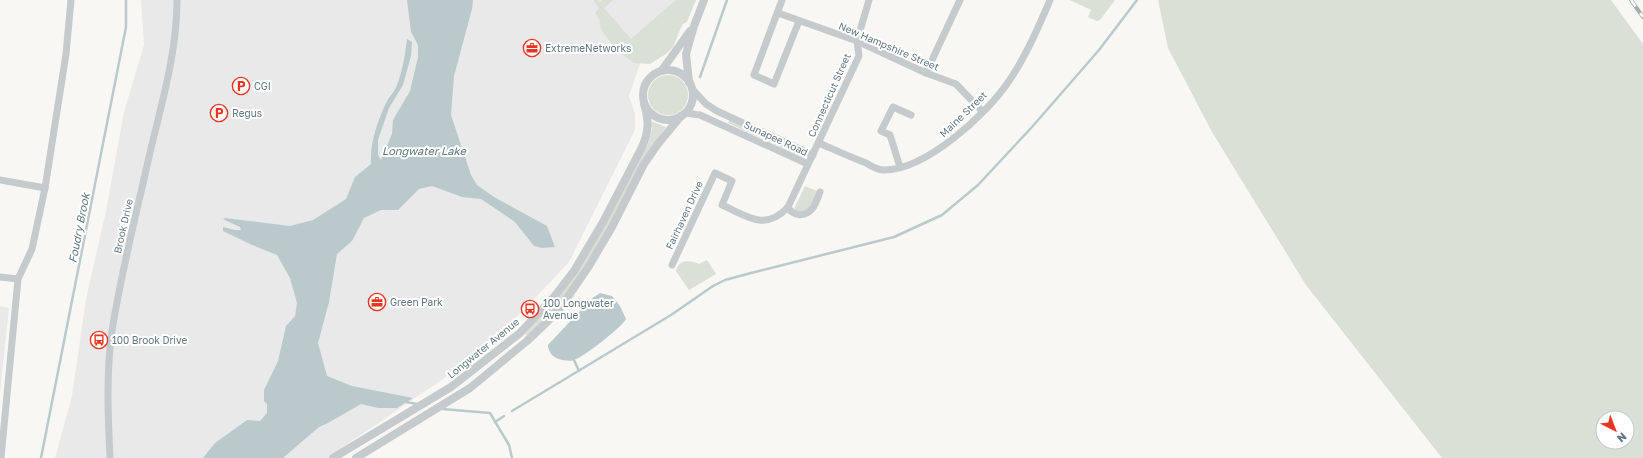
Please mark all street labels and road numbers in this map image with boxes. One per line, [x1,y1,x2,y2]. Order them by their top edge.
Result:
street label: New Hampshire Street [837,19,941,73]
street label: Connecticut Street [805,51,853,139]
street label: Maine Street [937,89,989,139]
street label: Sunapee Road [742,118,810,158]
street label: Fairhaven Drive [663,179,705,251]
street label: Brook Drive [111,197,135,254]
street label: Longwater Avenue [445,315,521,381]

